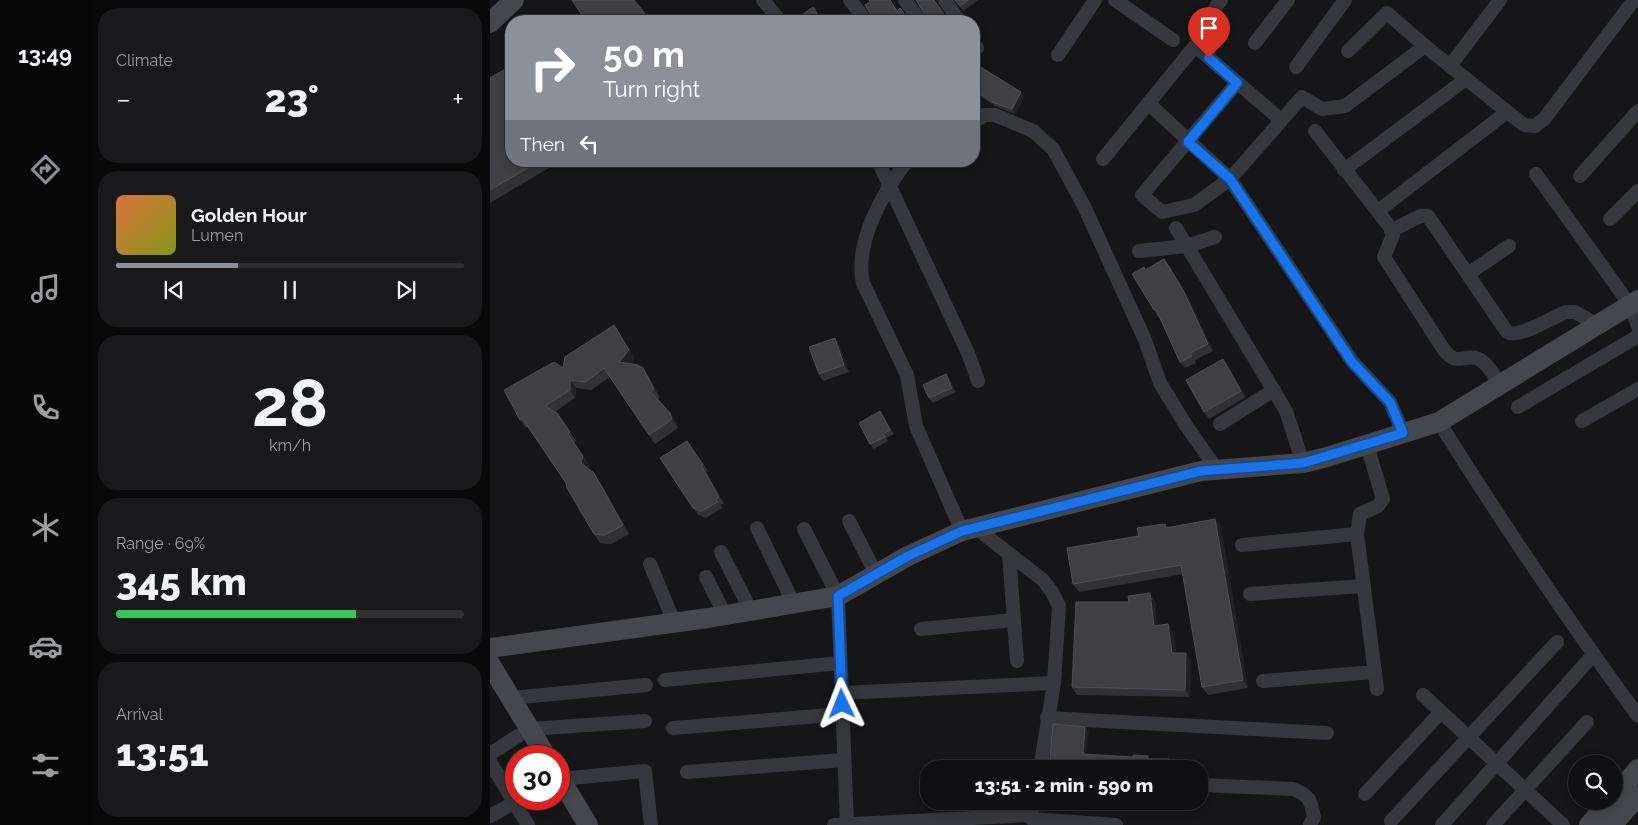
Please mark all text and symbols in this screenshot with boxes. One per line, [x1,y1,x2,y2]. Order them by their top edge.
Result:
pin [1188,7,1230,58]
icon: arrive [1195,14,1223,42]
text: 50 m [603,34,685,75]
icon: right [520,35,585,100]
text: 13:49 [18,42,72,68]
text: Climate [116,51,173,70]
text: 23° [265,76,319,121]
text: Turn right [603,76,700,102]
text: − [116,83,131,116]
text: + [452,83,464,116]
icon: left [575,130,603,158]
text: Then [520,133,565,155]
icon: directions [28,152,63,187]
text: Golden Hour [191,204,307,226]
text: Lumen [191,226,243,245]
icon: music [28,271,63,306]
icon: previous [160,276,188,304]
icon: pause [276,276,304,304]
icon: next [392,276,420,304]
text: 28 [252,365,328,441]
icon: phone [28,390,63,425]
text: km/h [269,436,311,455]
icon: climate [28,510,63,545]
text: Range · 69% [116,534,205,553]
text: 345 km [116,559,247,604]
icon: car [28,629,63,664]
position arrow [815,677,867,729]
text: Arrival [116,705,163,724]
text: 13:51 [116,730,209,775]
speed limit sign: 30 [505,745,570,810]
icon: filters [28,748,63,783]
map controls [1568,755,1623,810]
button: search [1568,755,1623,810]
text: 13:51 · 2 min · 590 m [975,774,1153,796]

